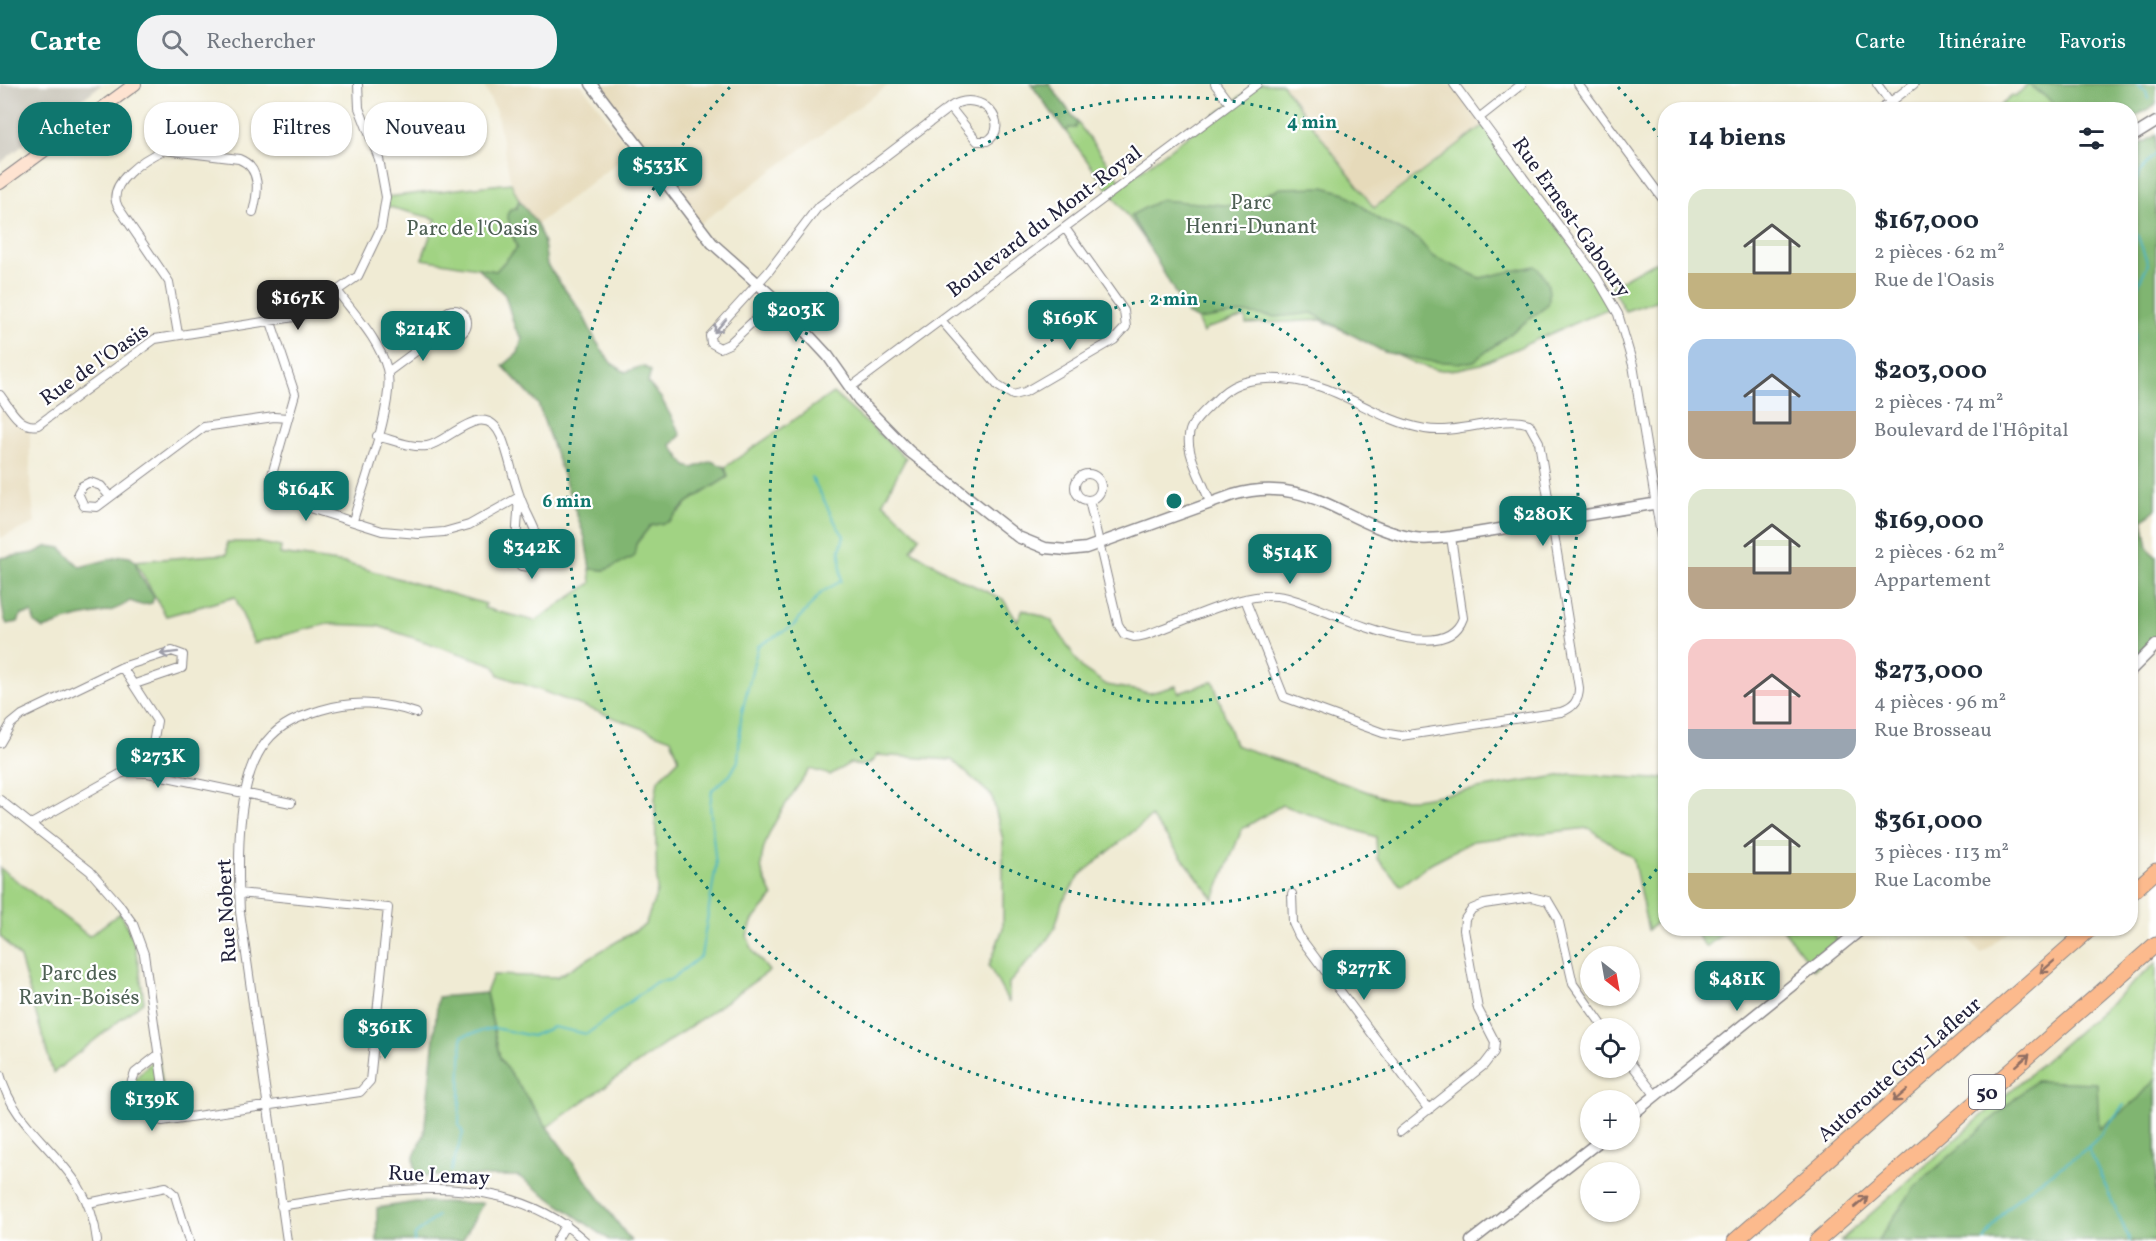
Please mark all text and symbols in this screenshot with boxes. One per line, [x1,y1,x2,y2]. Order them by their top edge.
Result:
search box [137,15,557,69]
text: Carte [30,23,101,62]
icon: search [158,26,191,59]
text: Rechercher [206,27,315,58]
text: Carte [1855,28,1905,57]
text: Itinéraire [1938,28,2026,57]
text: Favoris [2059,28,2126,57]
chip: Acheter [18,102,132,156]
chip: Louer [144,102,239,156]
chip: Filtres [251,102,352,156]
chip: Nouveau [364,102,487,156]
text: 4 min [1287,111,1337,136]
text: 14 biens [1688,120,1786,156]
icon: filters [2075,122,2108,155]
street label: Rue Ernest-Gaboury [1504,132,1637,304]
street label: Boulevard du Mont-Royal [941,139,1148,305]
pin: $533K [618,147,702,198]
text: $533K [632,152,688,180]
park label: Parc Henri-Dunant [1185,189,1317,242]
text: $167,000 [1874,203,1979,239]
icon: home [1736,213,1808,285]
park label: Parc de l'Oasis [406,215,538,244]
text: 2 pièces · 62 m² [1874,239,2005,267]
text: Rue de l'Oasis [1874,267,1995,295]
pin: $167K [256,280,340,331]
text: $167K [271,285,325,313]
text: 2 min [1150,288,1198,313]
pin: $203K [754,292,838,343]
text: $203K [767,297,825,325]
pin: $169K [1028,300,1112,351]
text: $169K [1042,305,1098,333]
pin: $214K [381,311,465,362]
text: $214K [395,316,451,344]
street label: Rue de l'Oasis [35,317,155,413]
one-way arrow [713,318,727,333]
text: $203,000 [1874,353,1987,389]
icon: home [1736,363,1808,435]
text: 2 pièces · 74 m² [1874,389,2003,417]
text: Boulevard de l'Hôpital [1874,417,2068,445]
pin: $164K [264,471,348,522]
text: $164K [278,476,334,504]
text: 6 min [542,490,592,515]
centre of rings [1164,491,1184,511]
pin: $280K [1501,496,1585,547]
text: $280K [1513,501,1573,529]
text: $169,000 [1874,503,1984,539]
icon: home [1736,513,1808,585]
pin: $342K [490,529,574,580]
text: $342K [503,534,561,562]
pin: $514K [1248,534,1332,585]
text: $514K [1262,539,1318,567]
text: 2 pièces · 62 m² [1874,539,2005,567]
text: Appartement [1874,567,1991,595]
one-way arrow [160,648,179,659]
text: $273,000 [1874,653,1983,689]
icon: home [1736,663,1808,735]
text: 4 pièces · 96 m² [1874,689,2006,717]
text: Rue Brosseau [1874,717,1992,745]
pin: $273K [116,738,200,789]
text: $273K [130,743,186,771]
text: $361,000 [1874,803,1983,839]
icon: home [1736,813,1808,885]
text: 3 pièces · 113 m² [1874,839,2009,867]
street label: Rue Nobert [210,858,245,964]
text: Rue Lacombe [1874,867,1991,895]
north arrow [1580,946,1640,1006]
map controls [1580,946,1640,1222]
pin: $277K [1322,950,1406,1001]
text: $277K [1337,955,1391,983]
park label: Parc des Ravin-Boisés [19,960,139,1013]
one-way arrow [2040,960,2055,974]
pin: $481K [1695,961,1779,1012]
text: $481K [1709,966,1765,994]
street label: Autoroute Guy-Lafleur [1812,990,1989,1150]
pin: $361K [343,1009,427,1060]
text: $361K [358,1014,412,1042]
button: locate [1580,1018,1640,1078]
one-way arrow [2015,1053,2030,1067]
road number: 50 [1969,1075,2005,1109]
pin: $139K [110,1081,194,1132]
text: $139K [125,1086,179,1114]
one-way arrow [1893,1089,1908,1103]
button: + [1580,1090,1640,1150]
street label: Rue Lemay [387,1159,491,1194]
button: − [1580,1162,1640,1222]
one-way arrow [1853,1195,1868,1209]

